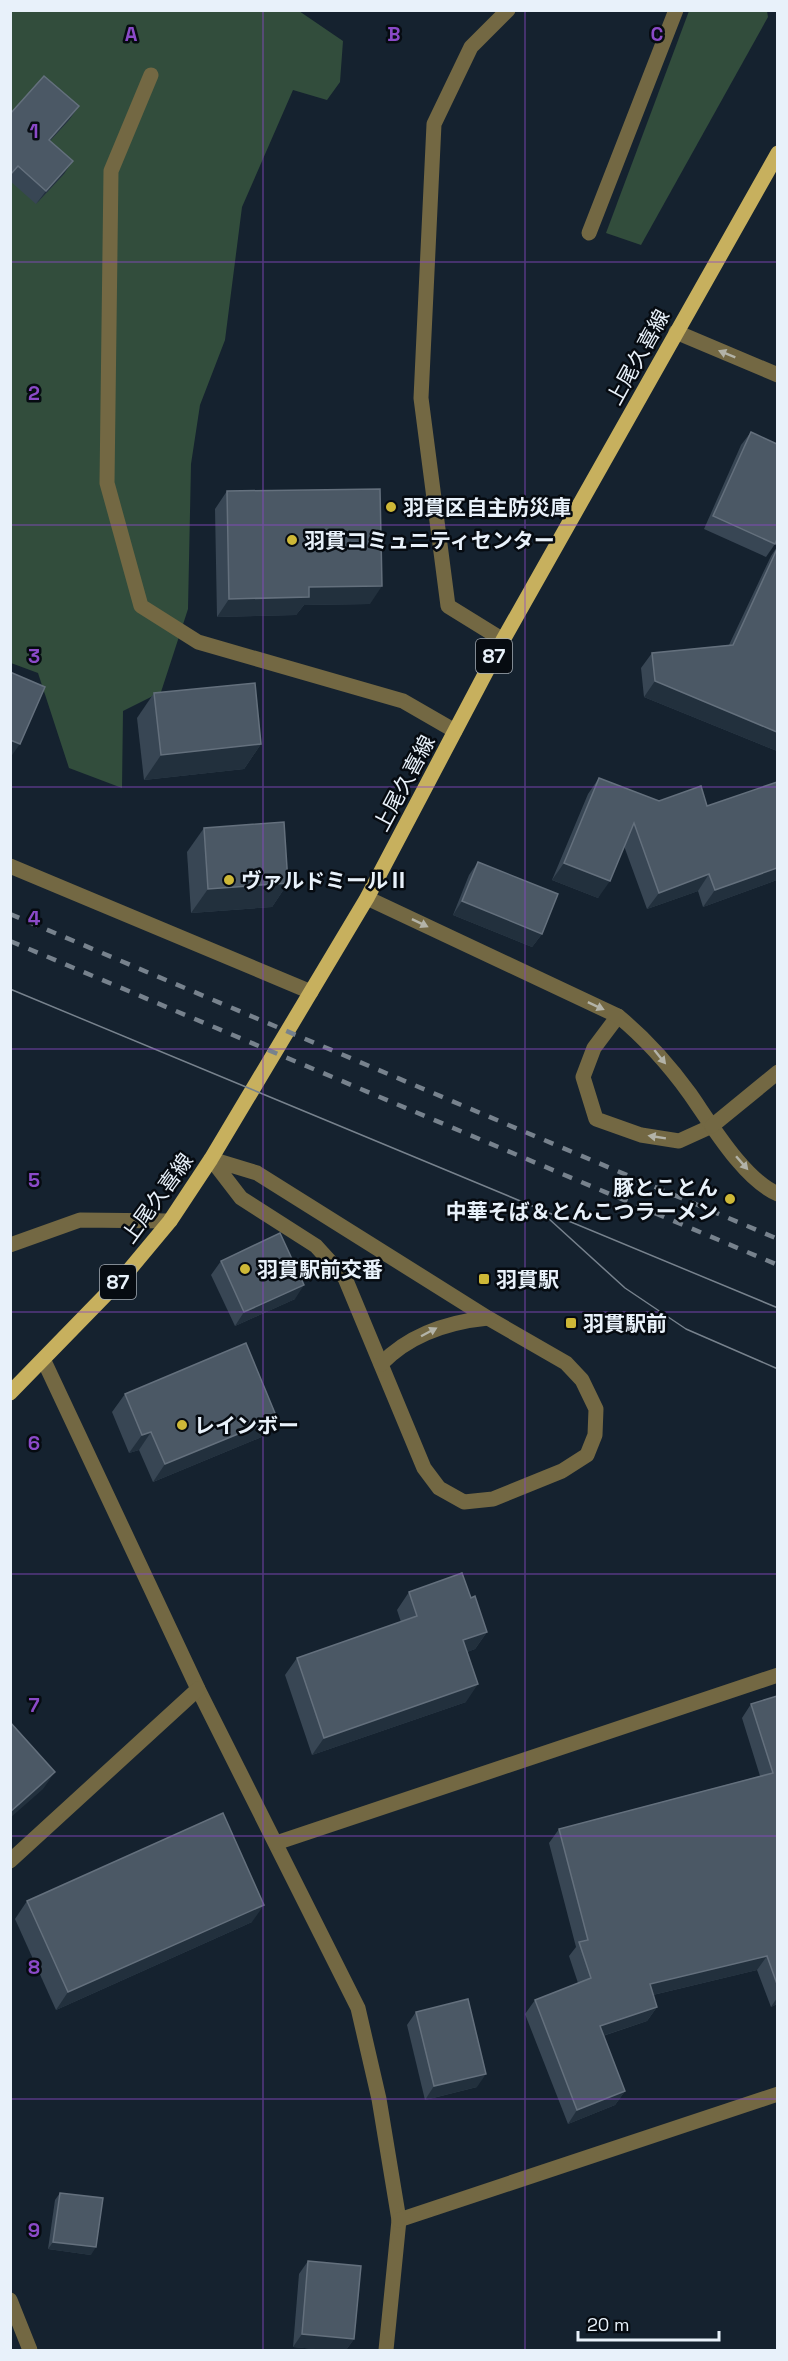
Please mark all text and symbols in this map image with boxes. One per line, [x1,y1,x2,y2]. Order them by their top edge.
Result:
text: A [125,21,138,47]
text: B [387,21,401,47]
text: C [651,21,664,47]
text: 1 [29,118,39,144]
street label: 上尾久喜線 [601,305,675,409]
one-way arrow [718,349,736,358]
text: 2 [28,380,40,406]
place label: 羽貫区自主防災庫 [403,494,571,521]
marker: 羽貫区自主防災庫 [384,500,398,514]
place label: 羽貫コミュニティセンター [304,527,555,554]
marker: 羽貫コミュニティセンター [285,533,299,547]
road number: 87 [476,639,512,673]
text: 3 [28,643,40,669]
street label: 上尾久喜線 [367,730,441,836]
place label: ヴァルドミールⅡ [241,867,409,894]
marker: ヴァルドミールⅡ [222,873,236,887]
text: 4 [28,905,41,931]
one-way arrow [411,919,428,928]
one-way arrow [588,1001,605,1010]
one-way arrow [653,1049,666,1065]
one-way arrow [647,1133,666,1142]
street label: 上尾久喜線 [115,1148,199,1248]
one-way arrow [735,1155,748,1170]
text: 5 [28,1167,40,1193]
place label: 豚とことん 中華そば＆とんこつラーメン [446,1174,718,1225]
marker: 豚とことん 中華そば＆とんこつラーメン [723,1192,737,1206]
place label: 羽貫駅前交番 [257,1256,383,1283]
marker: 羽貫駅前交番 [238,1262,252,1276]
road number: 87 [100,1265,136,1299]
place label: 羽貫駅 [496,1266,559,1293]
marker: 羽貫駅 [477,1272,491,1286]
place label: 羽貫駅前 [583,1310,667,1337]
marker: 羽貫駅前 [564,1316,578,1330]
one-way arrow [421,1327,438,1337]
place label: レインボー [194,1412,299,1439]
marker: レインボー [175,1418,189,1432]
text: 6 [28,1430,40,1456]
text: 7 [28,1692,40,1718]
text: 8 [28,1954,40,1980]
text: 9 [28,2217,40,2243]
scale bar [578,2304,719,2342]
text: 20 m [587,2313,630,2336]

